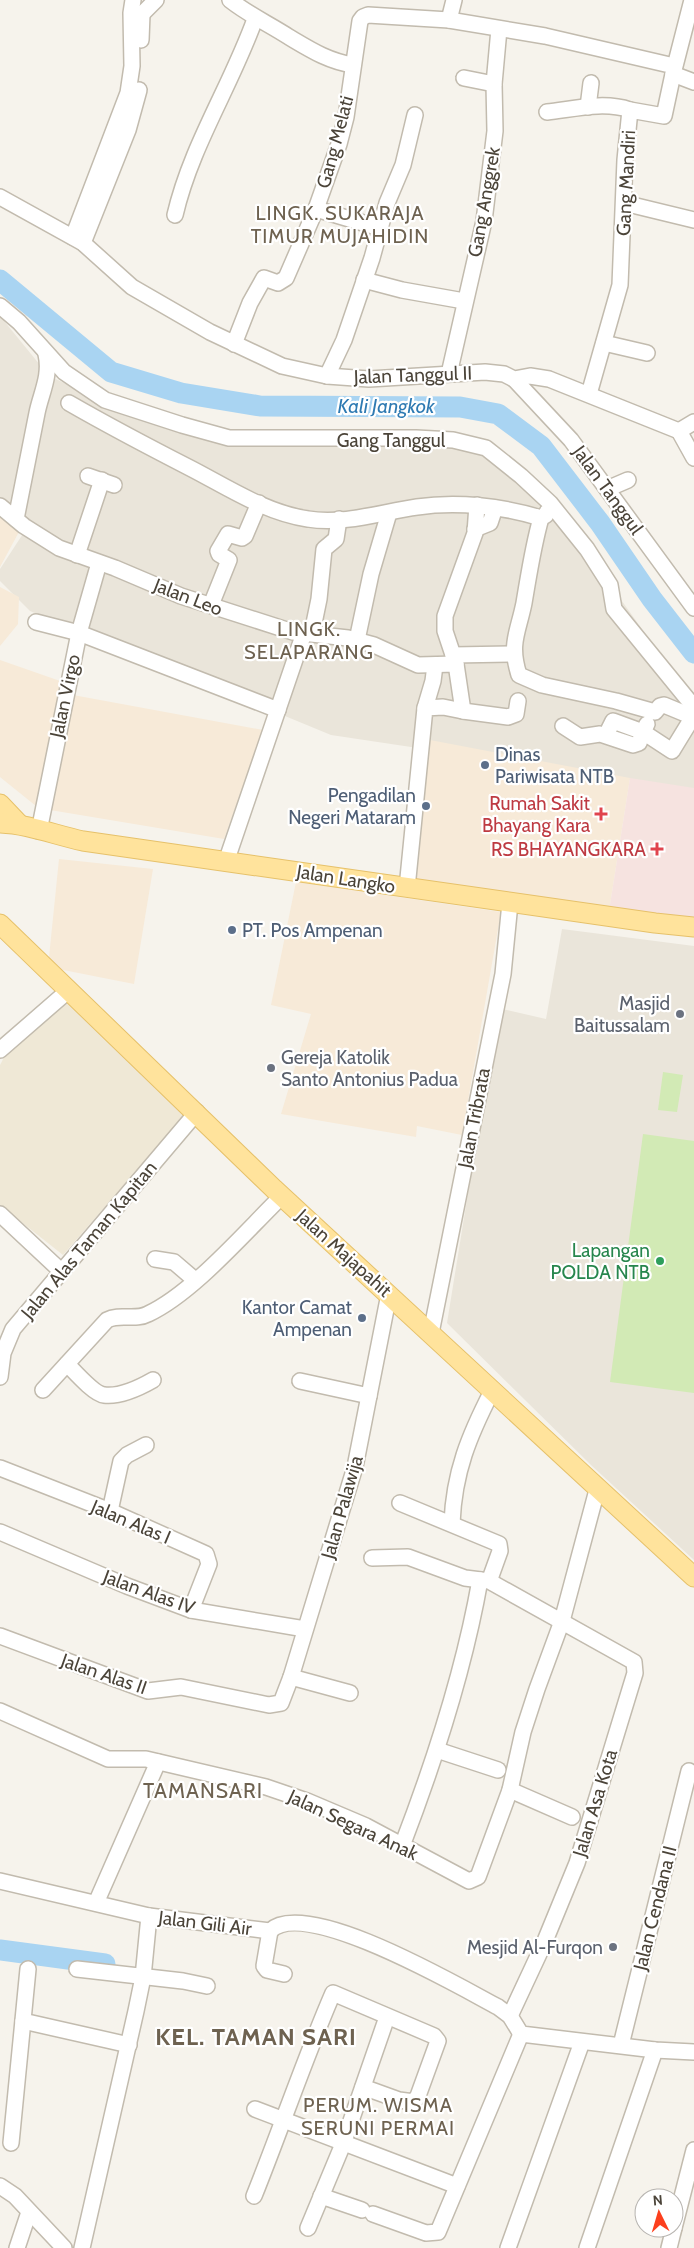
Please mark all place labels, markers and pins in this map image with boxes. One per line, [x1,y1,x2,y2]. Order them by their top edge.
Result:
place label: Dinas Pariwisata NTB [495,743,614,788]
marker: Dinas Pariwisata NTB [479,759,491,771]
place label: Pengadilan Negeri Mataram [288,784,416,829]
place label: Rumah Sakit Bhayang Kara [482,792,591,837]
marker: Pengadilan Negeri Mataram [420,800,432,812]
marker: Rumah Sakit Bhayang Kara [594,807,608,821]
place label: RS BHAYANGKARA [491,838,646,861]
marker: RS BHAYANGKARA [650,842,664,856]
place label: PT. Pos Ampenan [242,919,383,942]
marker: PT. Pos Ampenan [226,924,238,936]
place label: Masjid Baitussalam [574,992,670,1037]
marker: Masjid Baitussalam [674,1008,686,1020]
place label: Gereja Katolik Santo Antonius Padua [281,1046,458,1091]
marker: Gereja Katolik Santo Antonius Padua [265,1062,277,1074]
place label: Lapangan POLDA NTB [551,1239,650,1284]
marker: Lapangan POLDA NTB [654,1255,666,1267]
place label: Kantor Camat Ampenan [242,1296,353,1341]
marker: Kantor Camat Ampenan [356,1312,368,1324]
place label: Mesjid Al-Furqon [467,1936,603,1959]
marker: Mesjid Al-Furqon [607,1941,619,1953]

